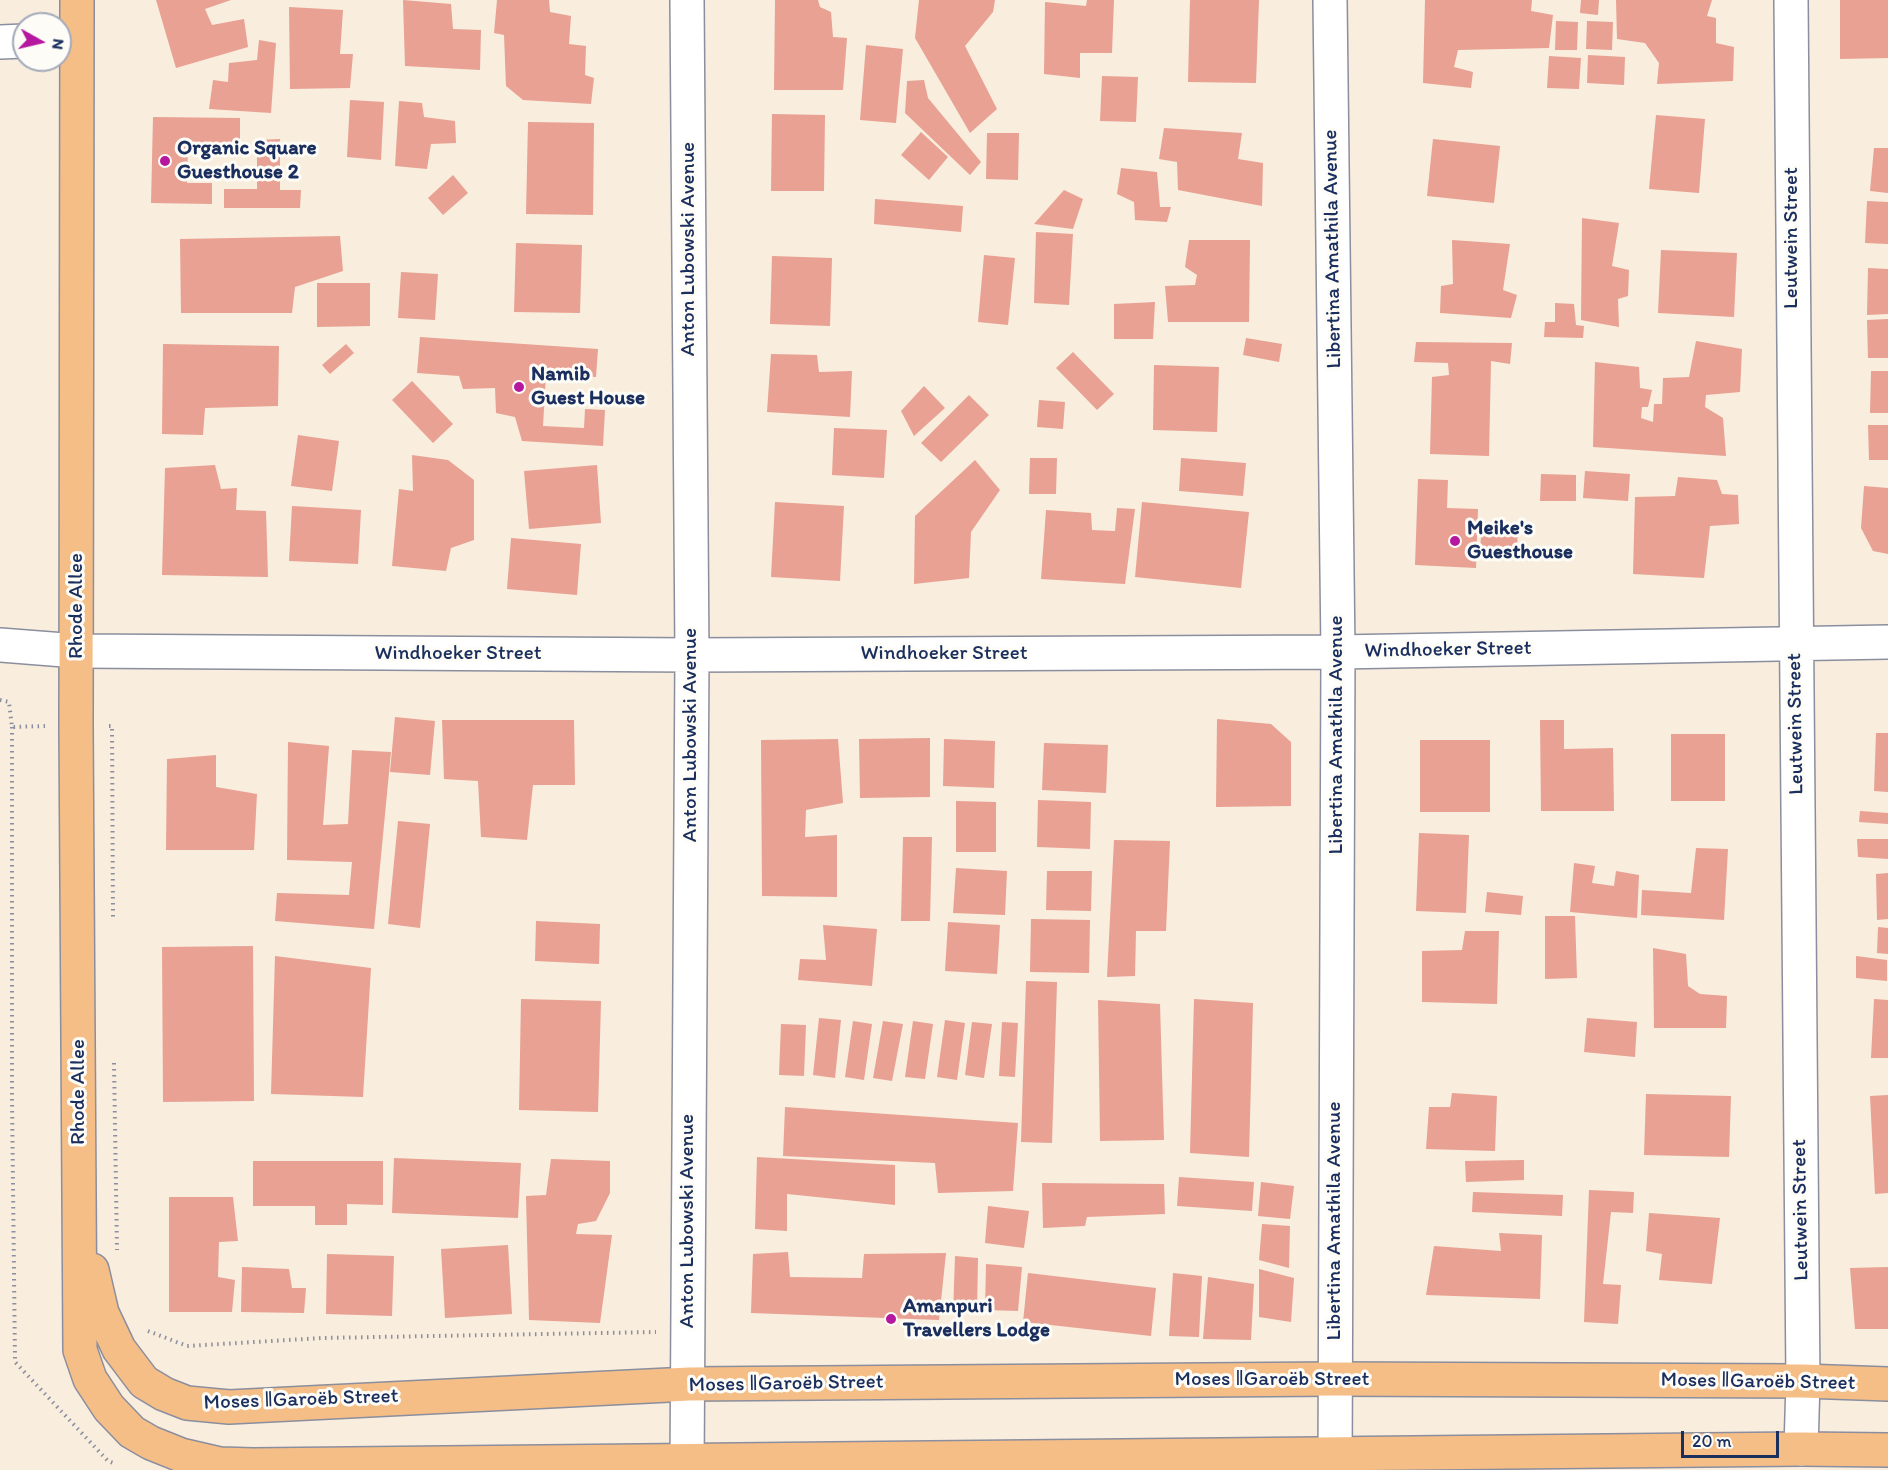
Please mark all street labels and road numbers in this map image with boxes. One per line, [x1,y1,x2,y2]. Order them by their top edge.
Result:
street label: Libertina Amathila Avenue [1318,129,1348,369]
street label: Anton Lubowski Avenue [676,142,702,356]
street label: Leutwein Street [1779,167,1805,309]
street label: Rhode Allee [64,553,90,659]
street label: Libertina Amathila Avenue [1324,615,1350,855]
street label: Anton Lubowski Avenue [678,628,704,842]
street label: Windhoeker Street [1364,636,1532,664]
street label: Windhoeker Street [374,641,542,667]
street label: Windhoeker Street [860,641,1028,667]
street label: Leutwein Street [1782,653,1810,795]
street label: Rhode Allee [66,1039,92,1145]
street label: Libertina Amathila Avenue [1322,1101,1348,1341]
street label: Anton Lubowski Avenue [675,1114,701,1328]
street label: Leutwein Street [1787,1139,1815,1281]
street label: Moses ǁGaroëb Street [1175,1367,1369,1393]
street label: Moses ǁGaroëb Street [1660,1368,1856,1396]
street label: Moses ǁGaroëb Street [688,1370,884,1398]
street label: Moses ǁGaroëb Street [203,1384,399,1416]

